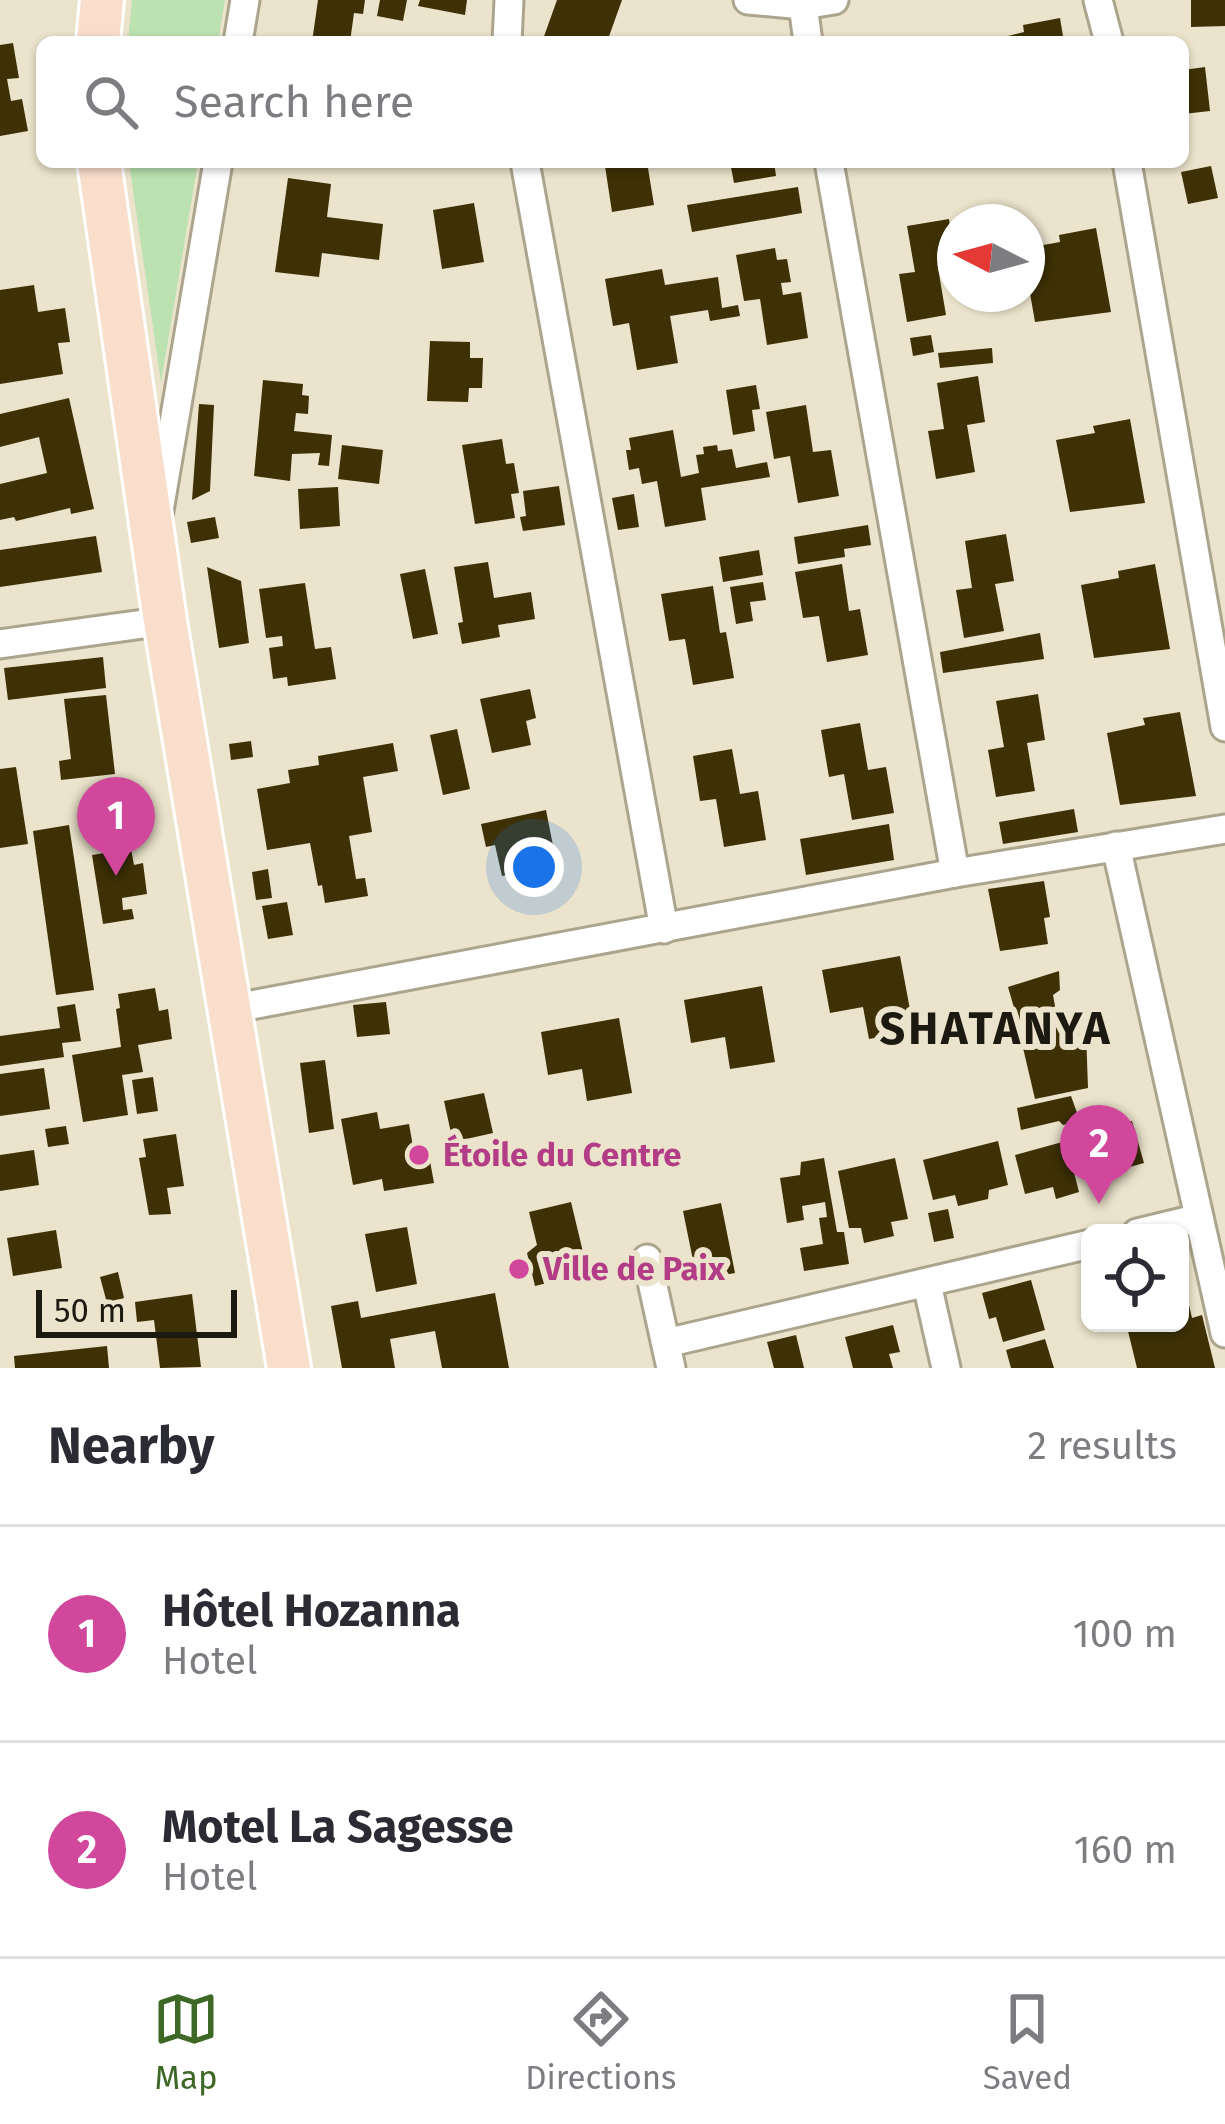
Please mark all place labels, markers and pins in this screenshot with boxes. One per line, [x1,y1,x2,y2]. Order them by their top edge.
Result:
pin: 1 [77,777,155,876]
pin: 2 [1060,1105,1138,1204]
place label: Étoile du Centre [443,1134,681,1175]
marker: Étoile du Centre [406,1142,432,1168]
place label: Ville de Paix [542,1249,726,1289]
marker: Ville de Paix [506,1256,532,1282]

